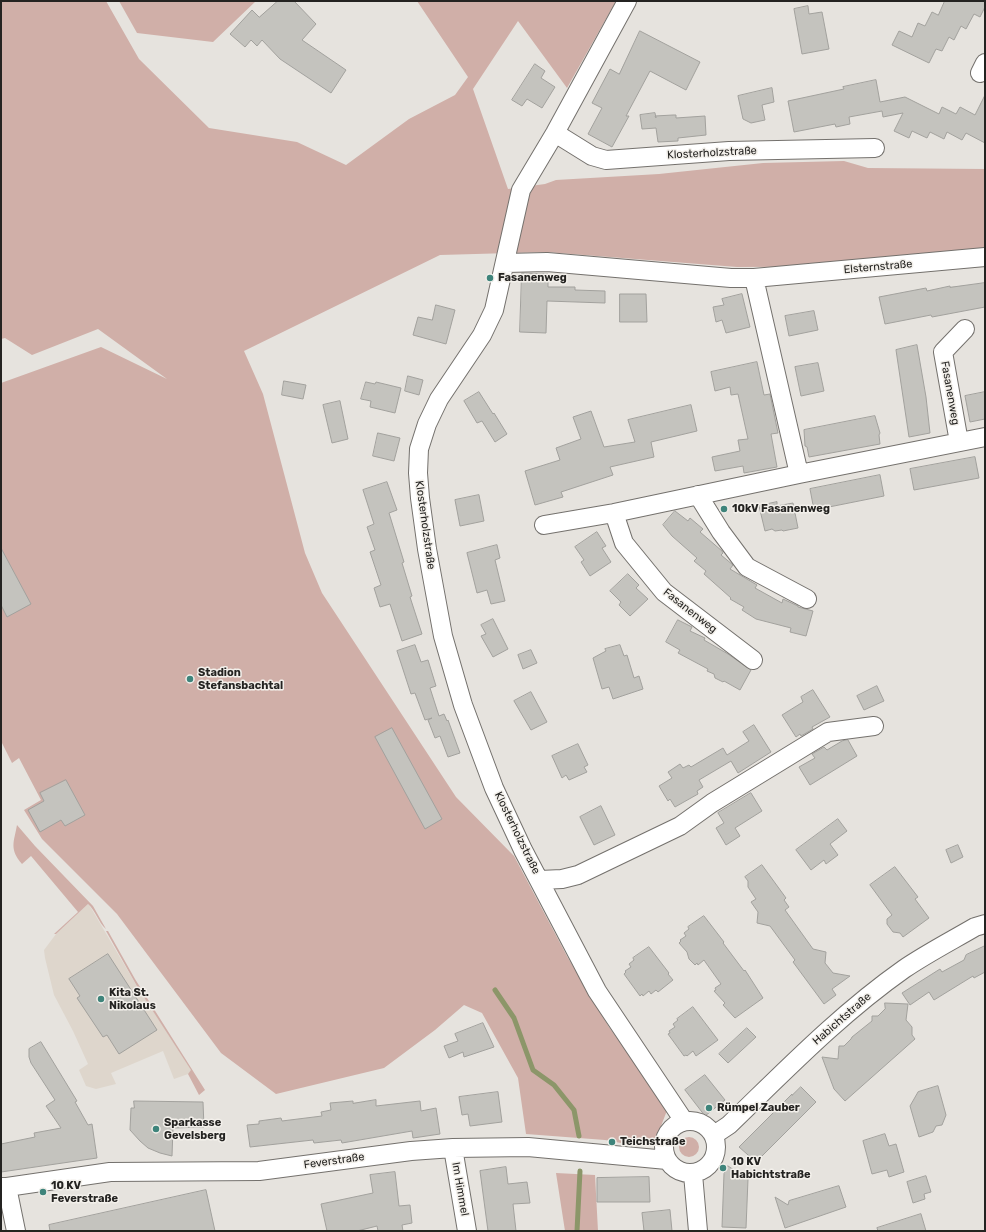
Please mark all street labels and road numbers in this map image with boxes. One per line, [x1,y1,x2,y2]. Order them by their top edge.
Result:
street label: Klosterholzstraße [667,144,757,162]
street label: Elsternstraße [843,257,913,277]
street label: Fasanenweg [938,360,962,426]
street label: Klosterholzstraße [412,480,438,570]
street label: Fasanenweg [660,586,720,636]
street label: Klosterholzstraße [491,790,543,876]
street label: Habichtstraße [810,990,874,1048]
street label: Feverstraße [303,1150,365,1172]
street label: Im Himmel [449,1161,471,1217]

